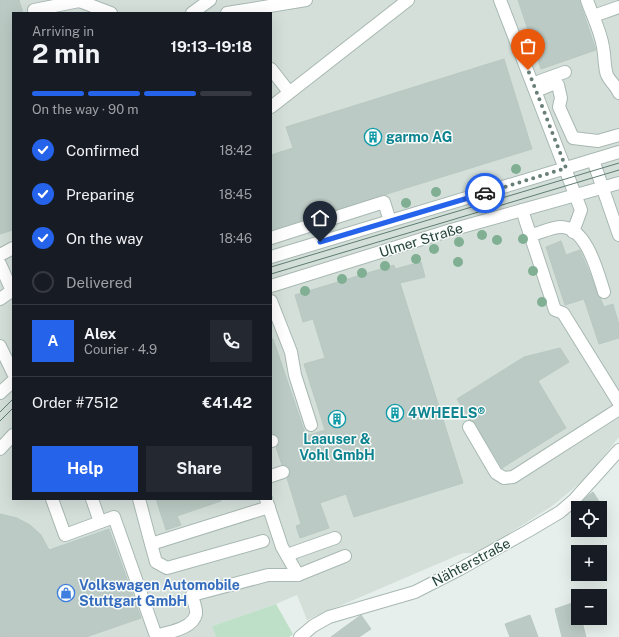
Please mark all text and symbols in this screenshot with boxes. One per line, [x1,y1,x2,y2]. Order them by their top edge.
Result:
text: Arriving in [32,24,94,39]
pin [511,29,545,70]
icon: bag [517,35,539,57]
text: 2 min [32,38,100,69]
text: 19:13–19:18 [171,38,252,55]
text: On the way · 90 m [32,102,139,117]
building icon: garmo AG [363,127,383,147]
place label: garmo AG [386,129,452,145]
icon: check [32,139,54,161]
text: Confirmed [66,142,139,159]
text: 18:42 [220,143,252,158]
courier [465,173,505,213]
icon: car [474,182,496,204]
icon: check [32,183,54,205]
text: Preparing [66,186,135,203]
text: 18:45 [219,187,252,202]
pin [303,201,337,242]
icon: home [309,207,331,229]
street label: Ulmer Straße [377,220,465,260]
icon: check [32,227,54,249]
text: On the way [66,230,143,247]
text: 18:46 [219,231,252,246]
text: Delivered [66,274,132,291]
button: phone [210,320,252,362]
text: Alex [84,325,116,342]
text: A [48,332,58,349]
text: Courier · 4.9 [84,342,157,357]
text: Order #7512 [32,394,118,411]
text: €41.42 [203,394,252,411]
building icon: 4WHEELS® [385,403,405,423]
place label: 4WHEELS® [408,405,486,421]
building icon: Laauser & Vohl GmbH [327,409,347,429]
place label: Laauser & Vohl GmbH [299,431,375,463]
button: Help [32,446,138,492]
button: Share [146,446,252,492]
map controls [571,501,607,625]
button: locate [571,501,607,537]
street label: Nähterstraße [429,535,513,589]
button: + [571,545,607,581]
place label: Volkswagen Automobile Stuttgart GmbH [79,577,240,609]
shop icon: Volkswagen Automobile Stuttgart GmbH [56,583,76,603]
button: − [571,589,607,625]

